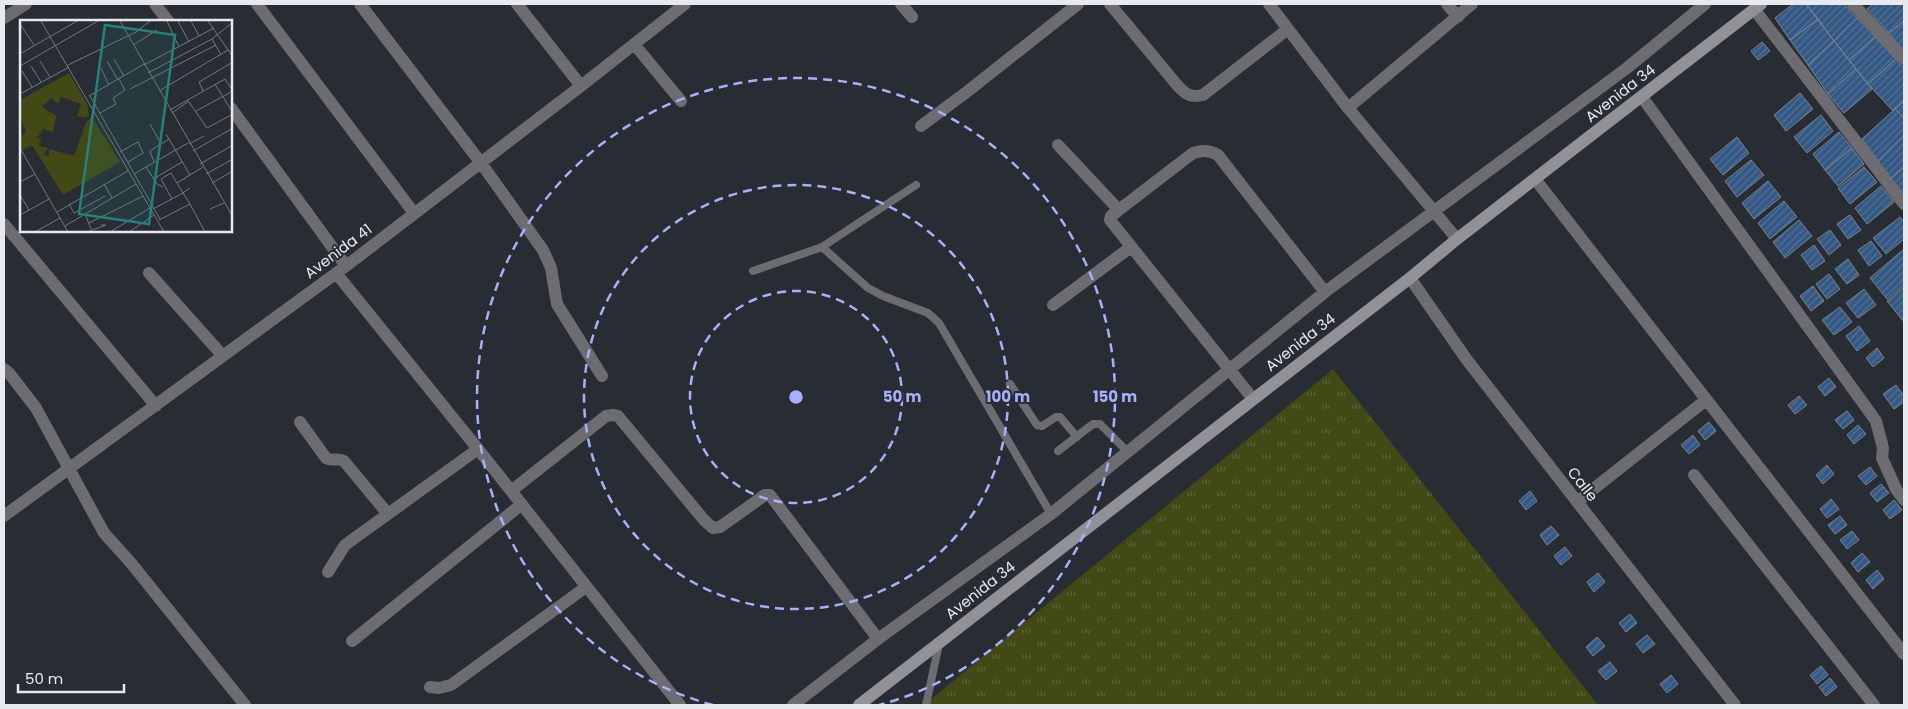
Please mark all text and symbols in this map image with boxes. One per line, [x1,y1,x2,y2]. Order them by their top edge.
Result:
inset map [20,20,232,232]
street label: Avenida 34 [1581,59,1659,127]
street label: Avenida 41 [300,219,376,283]
street label: Avenida 34 [1261,308,1339,376]
text: 50 m [883,386,921,407]
text: 100 m [986,386,1030,407]
text: 150 m [1093,386,1137,407]
centre of rings [787,388,805,406]
street label: Calle [1563,462,1603,506]
street label: Avenida 34 [941,556,1019,624]
scale bar [18,662,124,694]
text: 50 m [25,668,63,689]

